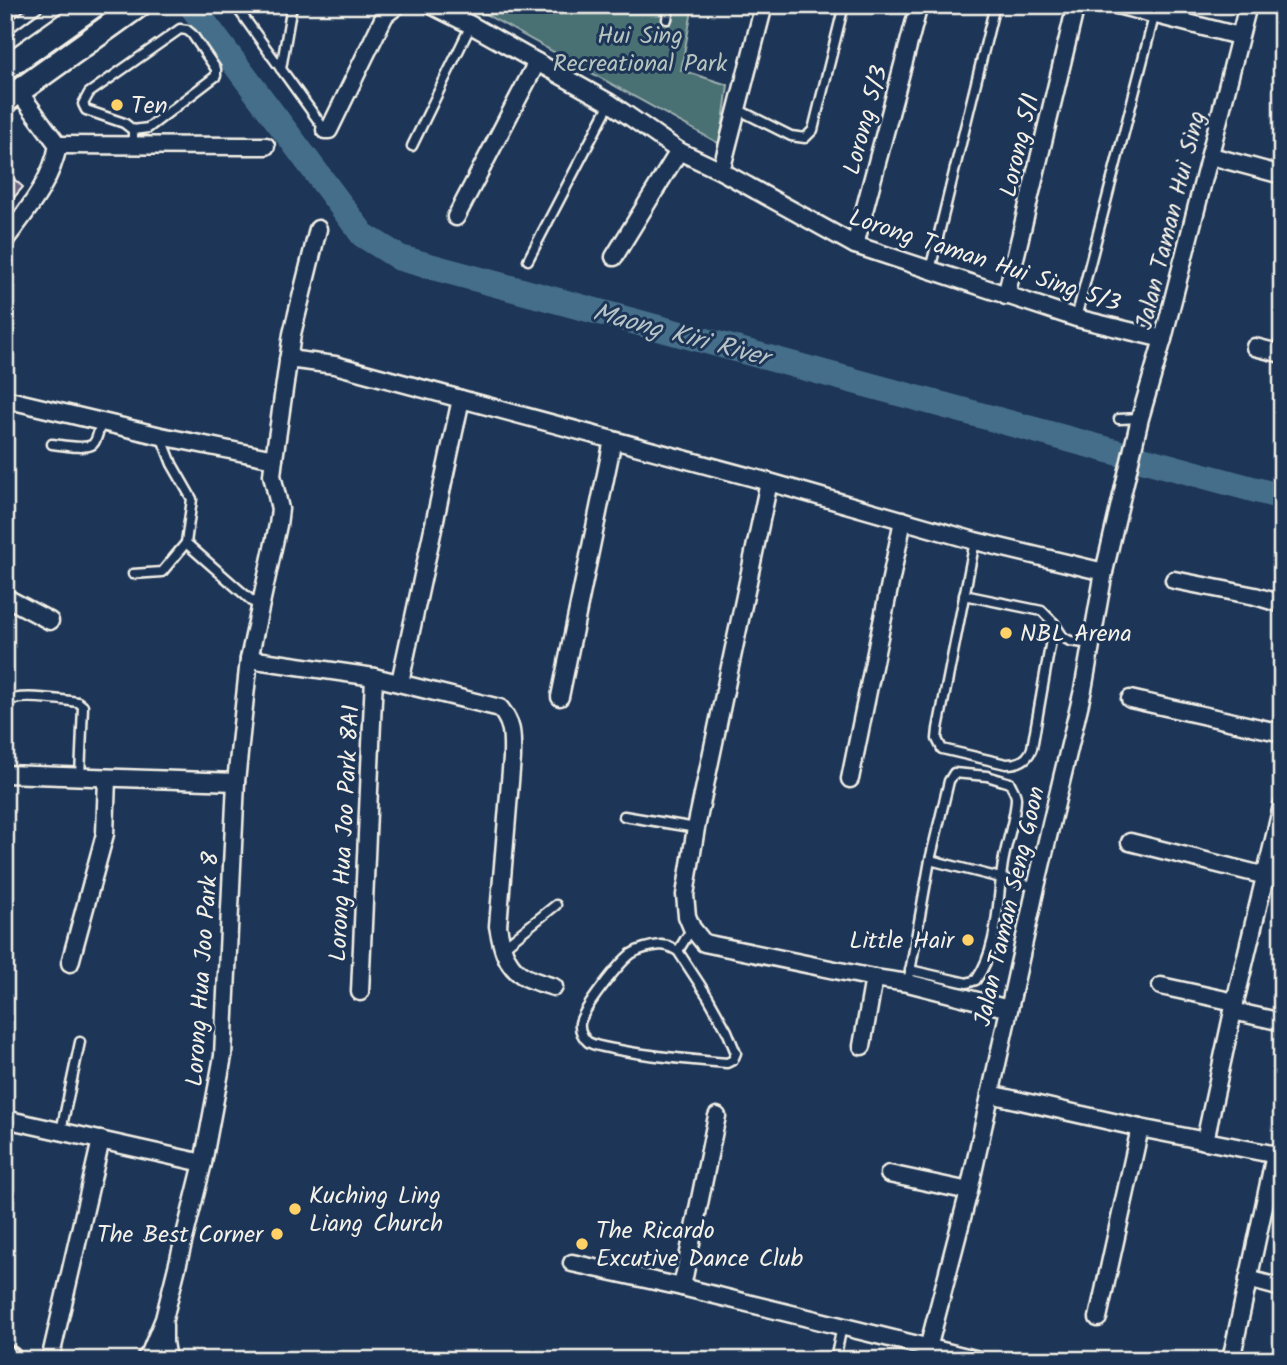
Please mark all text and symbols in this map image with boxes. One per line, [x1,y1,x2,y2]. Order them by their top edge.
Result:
park label: Hui Sing Recreational Park [553,17,728,84]
street label: Lorong 5/3 [833,61,900,179]
place label: Ten [131,87,167,126]
street label: Lorong 5/1 [990,90,1051,201]
marker: Ten [109,97,125,113]
street label: Jalan Taman Hui Sing [1125,107,1218,334]
street label: Lorong Taman Hui Sing 5/3 [844,199,1126,324]
water label: Maong Kiri River [588,292,778,381]
place label: NBL Arena [1020,615,1132,654]
marker: NBL Arena [998,625,1014,641]
street label: Lorong Hua Joo Park 8A1 [319,704,372,963]
street label: Jalan Taman Seng Goon [964,782,1057,1030]
street label: Lorong Hua Joo Park 8 [176,850,231,1088]
place label: Little Hair [849,922,956,961]
marker: Little Hair [960,932,976,948]
place label: Kuching Ling Liang Church [309,1177,443,1244]
marker: Kuching Ling Liang Church [287,1201,303,1217]
place label: The Ricardo Excutive Dance Club [596,1212,803,1279]
place label: The Best Corner [97,1216,265,1255]
marker: The Best Corner [269,1226,285,1242]
marker: The Ricardo Excutive Dance Club [574,1236,590,1252]

